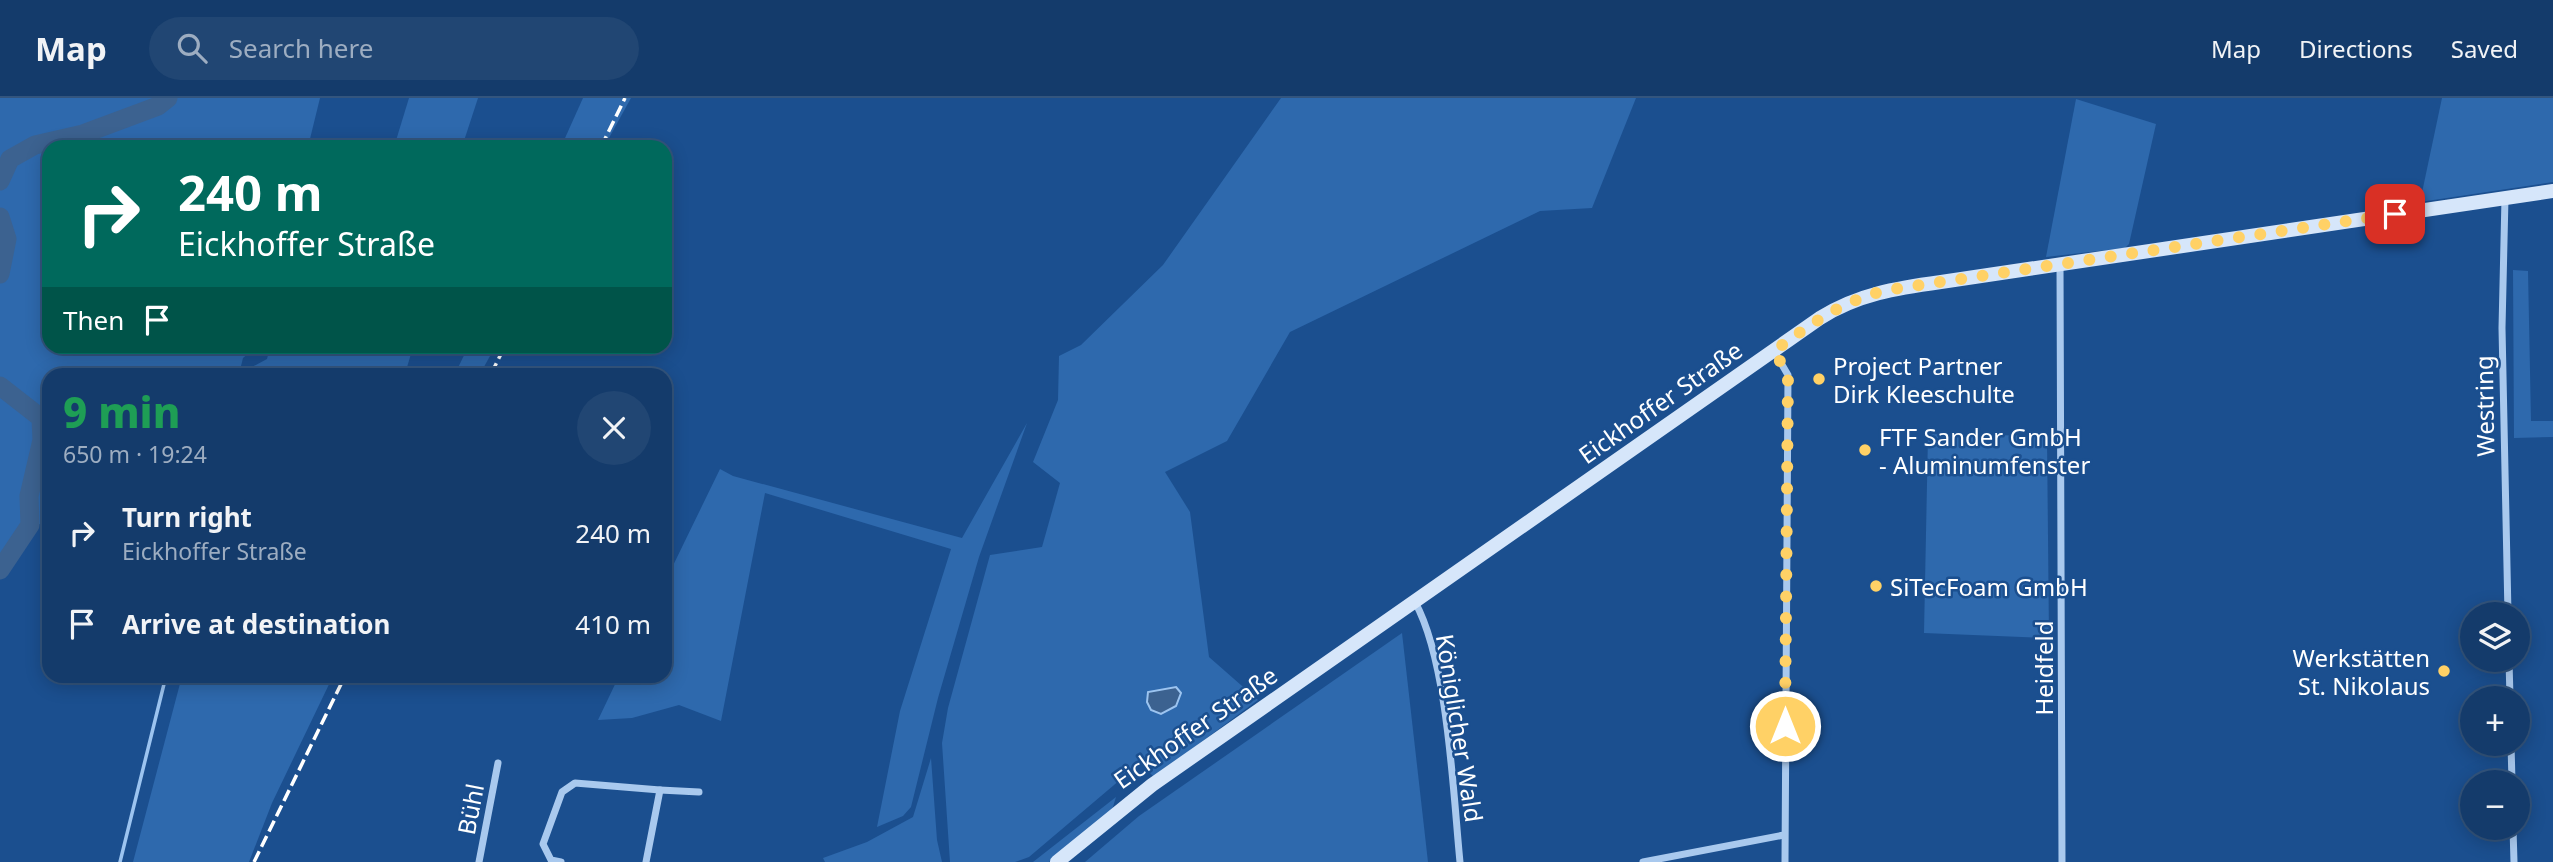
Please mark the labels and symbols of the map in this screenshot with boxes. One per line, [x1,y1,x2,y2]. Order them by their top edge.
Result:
pin [2365,184,2425,244]
street label: Eickhoffer Straße [1572,333,1748,471]
place label: Project Partner Dirk Kleeschulte [1833,349,2015,410]
street label: Westring [2467,355,2501,457]
marker: Project Partner Dirk Kleeschulte [1811,371,1827,387]
place label: FTF Sander GmbH - Aluminumfenster [1879,420,2090,481]
marker: FTF Sander GmbH - Aluminumfenster [1857,442,1873,458]
place label: SiTecFoam GmbH [1890,570,2088,603]
marker: SiTecFoam GmbH [1868,578,1884,594]
street label: Heidfeld [2027,620,2060,716]
street label: Königlicher Wald [1429,632,1491,824]
place label: Werkstätten St. Nikolaus [2293,641,2430,702]
street label: Eickhoffer Straße [1107,658,1283,796]
marker: Werkstätten St. Nikolaus [2436,663,2452,679]
position arrow [1748,689,1822,763]
street label: Bühl [449,781,491,837]

